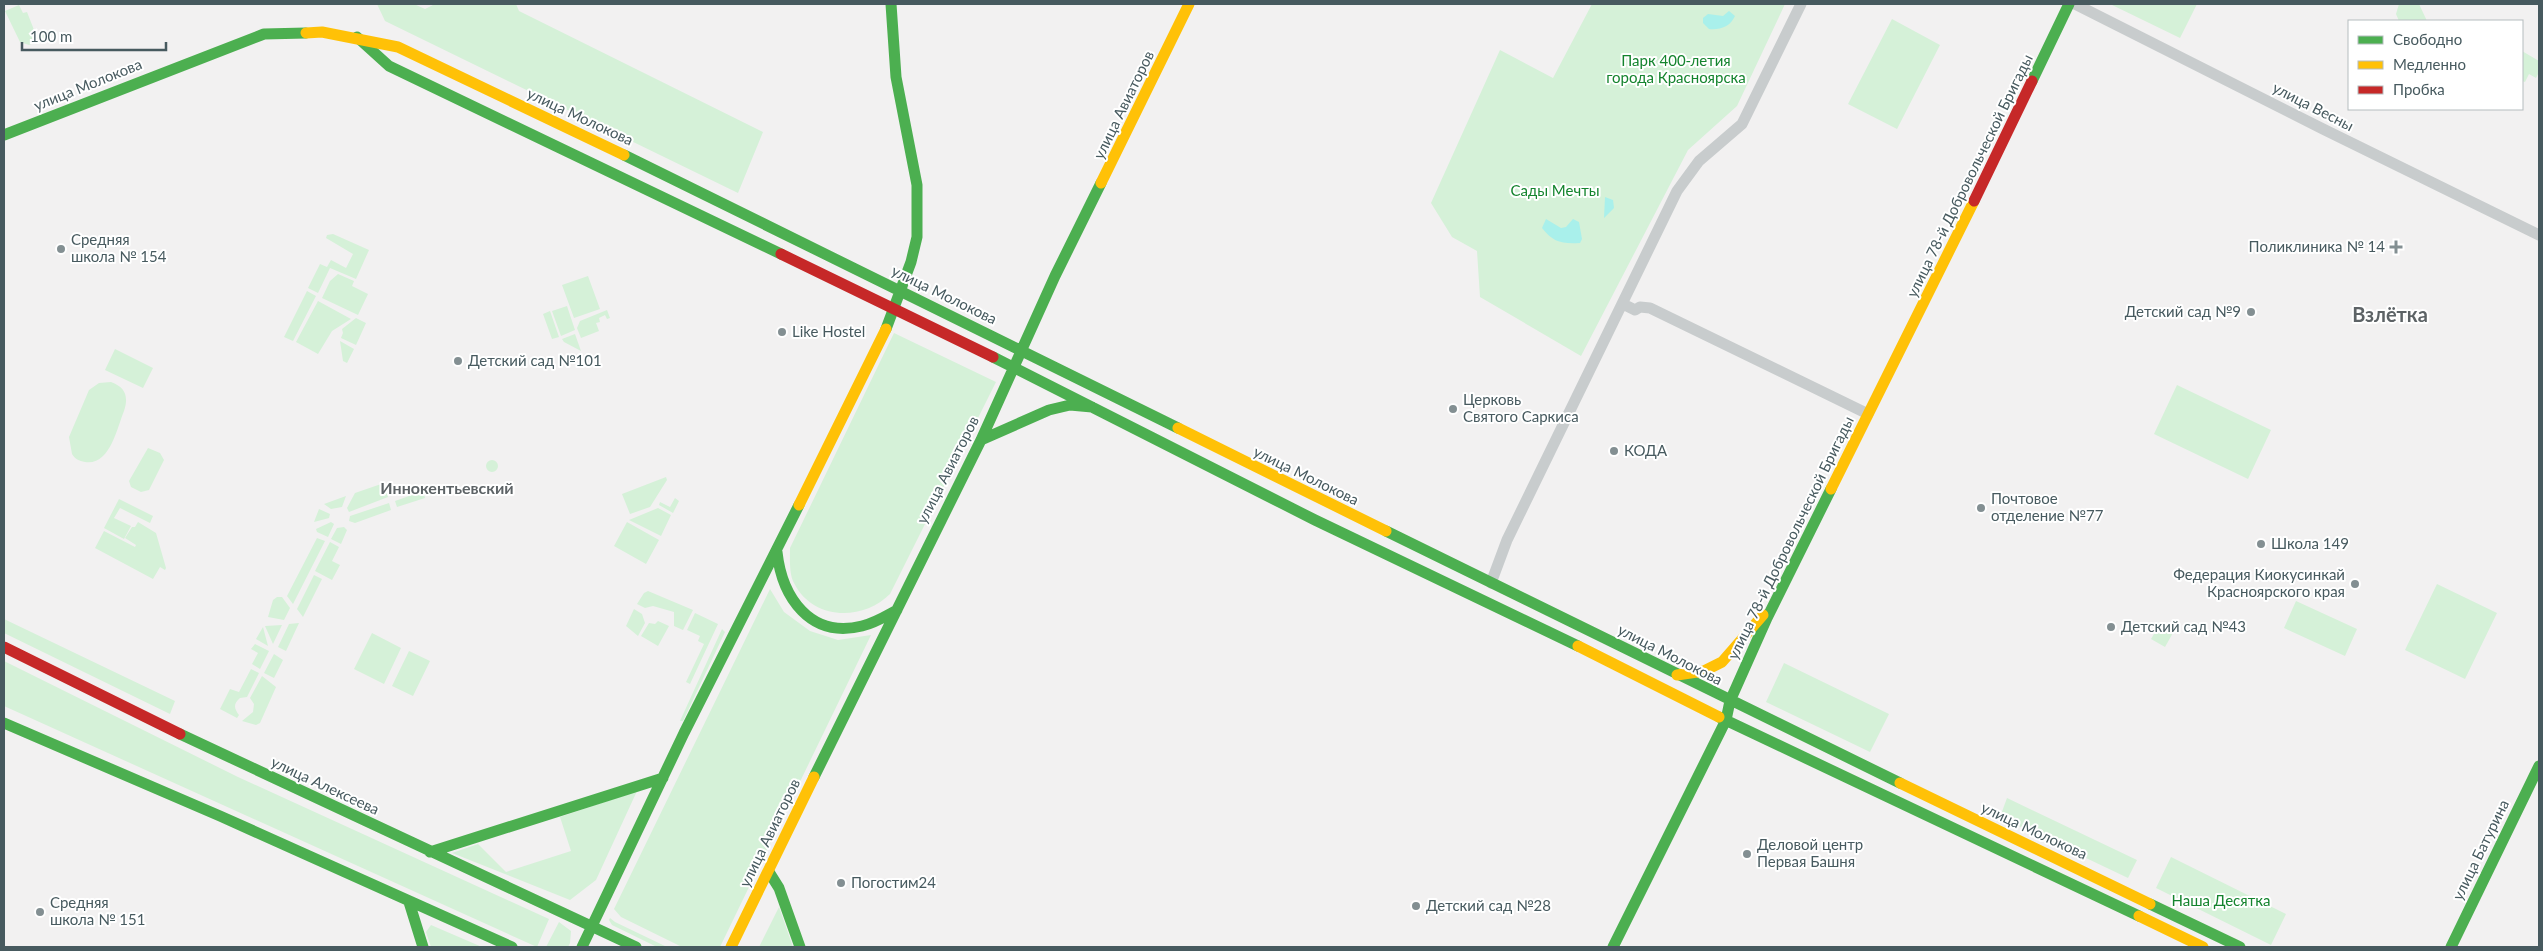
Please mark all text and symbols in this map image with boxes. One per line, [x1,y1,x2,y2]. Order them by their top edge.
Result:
scale bar [22,20,166,52]
legend [2348,20,2523,110]
text: 100 m [30,27,72,45]
text: Свободно [2393,30,2462,48]
street label: улица Авиаторов [1089,47,1157,162]
park label: Парк 400-летия города Красноярска [1606,51,1746,86]
street label: улица 78-й Добровольческой Бригады [1902,51,2036,300]
street label: улица Молокова [31,54,144,114]
text: Медленно [2393,55,2466,73]
street label: улица Весны [2270,78,2357,134]
text: Пробка [2393,80,2445,98]
street label: улица Молокова [525,84,636,149]
park label: Сады Мечты [1510,181,1600,199]
place label: Средняя школа № 154 [71,230,167,265]
place label: Поликлиника № 14 [2249,237,2385,255]
marker: Поликлиника № 14 [2389,240,2403,254]
marker: Средняя школа № 154 [55,243,67,255]
street label: улица Молокова [889,261,1000,327]
place label: Детский сад №9 [2125,302,2241,320]
district label: Взлётка [2352,302,2428,326]
marker: Детский сад №9 [2245,306,2257,318]
place label: Like Hostel [792,322,865,340]
marker: Like Hostel [776,326,788,338]
place label: Детский сад №101 [468,351,602,369]
marker: Детский сад №101 [452,355,464,367]
place label: Церковь Святого Саркиса [1463,390,1579,425]
marker: Церковь Святого Саркиса [1447,403,1459,415]
street label: улица Авиаторов [912,413,982,526]
street label: улица 78-й Добровольческой Бригады [1723,413,1857,662]
place label: КОДА [1624,441,1668,459]
street label: улица Молокова [1251,442,1362,508]
marker: КОДА [1608,445,1620,457]
district label: Иннокентьевский [380,478,514,497]
place label: Почтовое отделение №77 [1991,489,2104,524]
marker: Почтовое отделение №77 [1975,502,1987,514]
place label: Школа 149 [2271,534,2349,552]
marker: Школа 149 [2255,538,2267,550]
place label: Федерация Киокусинкай Красноярского края [2173,565,2345,600]
marker: Федерация Киокусинкай Красноярского края [2349,578,2361,590]
place label: Детский сад №43 [2121,617,2246,635]
street label: улица Молокова [1615,620,1726,688]
marker: Детский сад №43 [2105,621,2117,633]
street label: улица Алексеева [269,752,382,818]
street label: улица Авиаторов [735,775,803,890]
street label: улица Батурина [2448,796,2512,903]
street label: улица Молокова [1979,798,2090,863]
place label: Деловой центр Первая Башня [1757,835,1863,870]
marker: Деловой центр Первая Башня [1741,848,1753,860]
place label: Погостим24 [851,873,936,891]
marker: Погостим24 [835,877,847,889]
park label: Наша Десятка [2172,891,2270,909]
place label: Средняя школа № 151 [50,893,145,928]
place label: Детский сад №28 [1426,896,1551,914]
marker: Детский сад №28 [1410,900,1422,912]
marker: Средняя школа № 151 [34,906,46,918]

